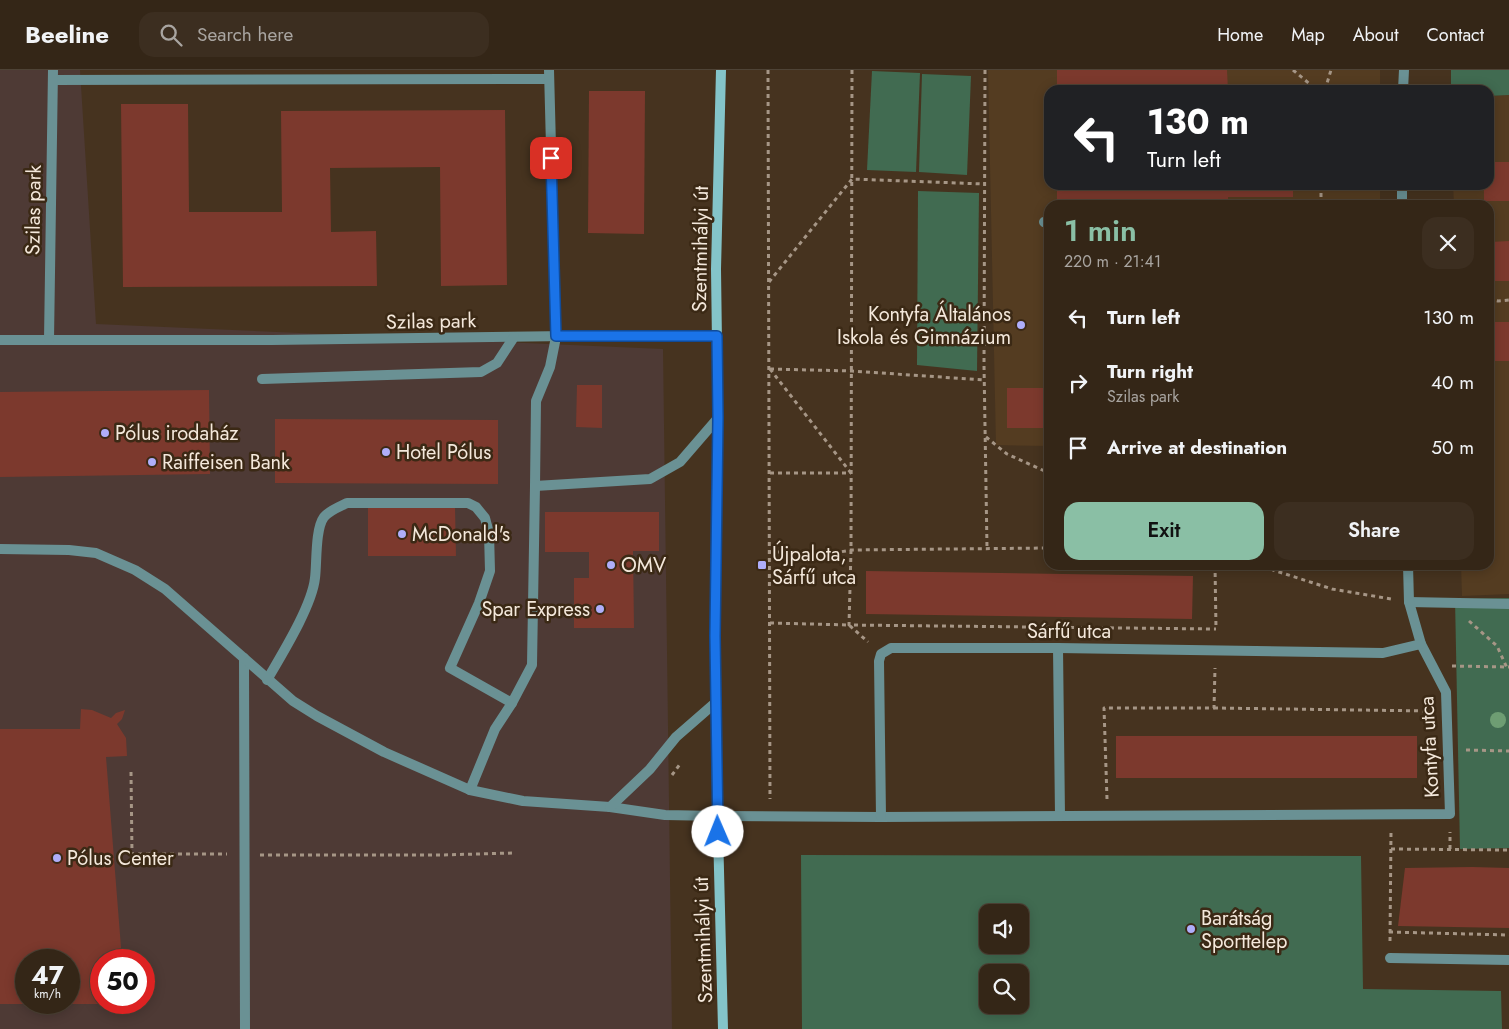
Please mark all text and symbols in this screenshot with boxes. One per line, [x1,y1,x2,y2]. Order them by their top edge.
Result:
search box [139,12,489,57]
text: Beeline [25,17,109,52]
icon: search [157,21,185,49]
text: Search here [197,21,293,48]
text: Home [1217,22,1263,48]
text: Map [1291,22,1325,48]
text: About [1353,22,1398,48]
text: Contact [1426,22,1484,48]
text: 130 m [1147,97,1249,147]
icon: left [1064,105,1129,170]
pin [530,137,572,179]
text: Turn left [1147,143,1221,175]
icon: arrive [537,144,565,172]
street label: Szilas park [18,164,49,255]
street label: Szentmihályi út [685,185,716,312]
text: 1 min [1064,209,1137,252]
button: close [1422,217,1474,269]
text: 220 m · 21:41 [1064,250,1161,273]
place label: Kontyfa Általános Iskola és Gimnázium [837,300,1011,352]
icon: left [1064,304,1092,332]
text: Turn left [1107,304,1180,331]
text: 130 m [1423,304,1474,331]
street label: Szilas park [386,306,477,337]
marker: Kontyfa Általános Iskola és Gimnázium [1015,319,1027,331]
text: Turn right [1107,358,1193,385]
icon: right [1064,369,1092,397]
text: 40 m [1431,369,1474,396]
text: Szilas park [1107,385,1179,408]
place label: Pólus irodaház [115,419,239,448]
marker: Pólus irodaház [99,427,111,439]
icon: arrive [1064,434,1092,462]
text: Arrive at destination [1107,434,1287,461]
text: 50 m [1431,434,1474,461]
place label: Hotel Pólus [396,438,491,467]
marker: Hotel Pólus [380,446,392,458]
place label: Raiffeisen Bank [162,448,290,477]
marker: Raiffeisen Bank [146,456,158,468]
button: Exit [1064,502,1264,560]
button: Share [1274,502,1474,560]
place label: McDonald's [412,520,510,549]
marker: McDonald's [396,528,408,540]
place label: Újpalota, Sárfű utca [772,540,856,592]
place label: OMV [621,551,667,580]
marker: OMV [605,559,617,571]
marker: Újpalota, Sárfű utca [756,559,768,571]
place label: Spar Express [481,595,590,624]
marker: Spar Express [594,603,606,615]
street label: Sárfű utca [1027,617,1111,646]
street label: Kontyfa utca [1412,696,1447,798]
position arrow [691,805,743,857]
place label: Pólus Center [67,844,174,873]
marker: Pólus Center [51,852,63,864]
street label: Szentmihályi út [687,876,720,1004]
map controls [979,904,1029,1014]
button: sound [979,904,1029,954]
place label: Barátság Sporttelep [1201,904,1287,956]
marker: Barátság Sporttelep [1185,923,1197,935]
speed limit sign: 50 [90,949,155,1014]
text: 47 [31,957,64,993]
button: search [979,964,1029,1014]
text: km/h [34,985,61,1003]

